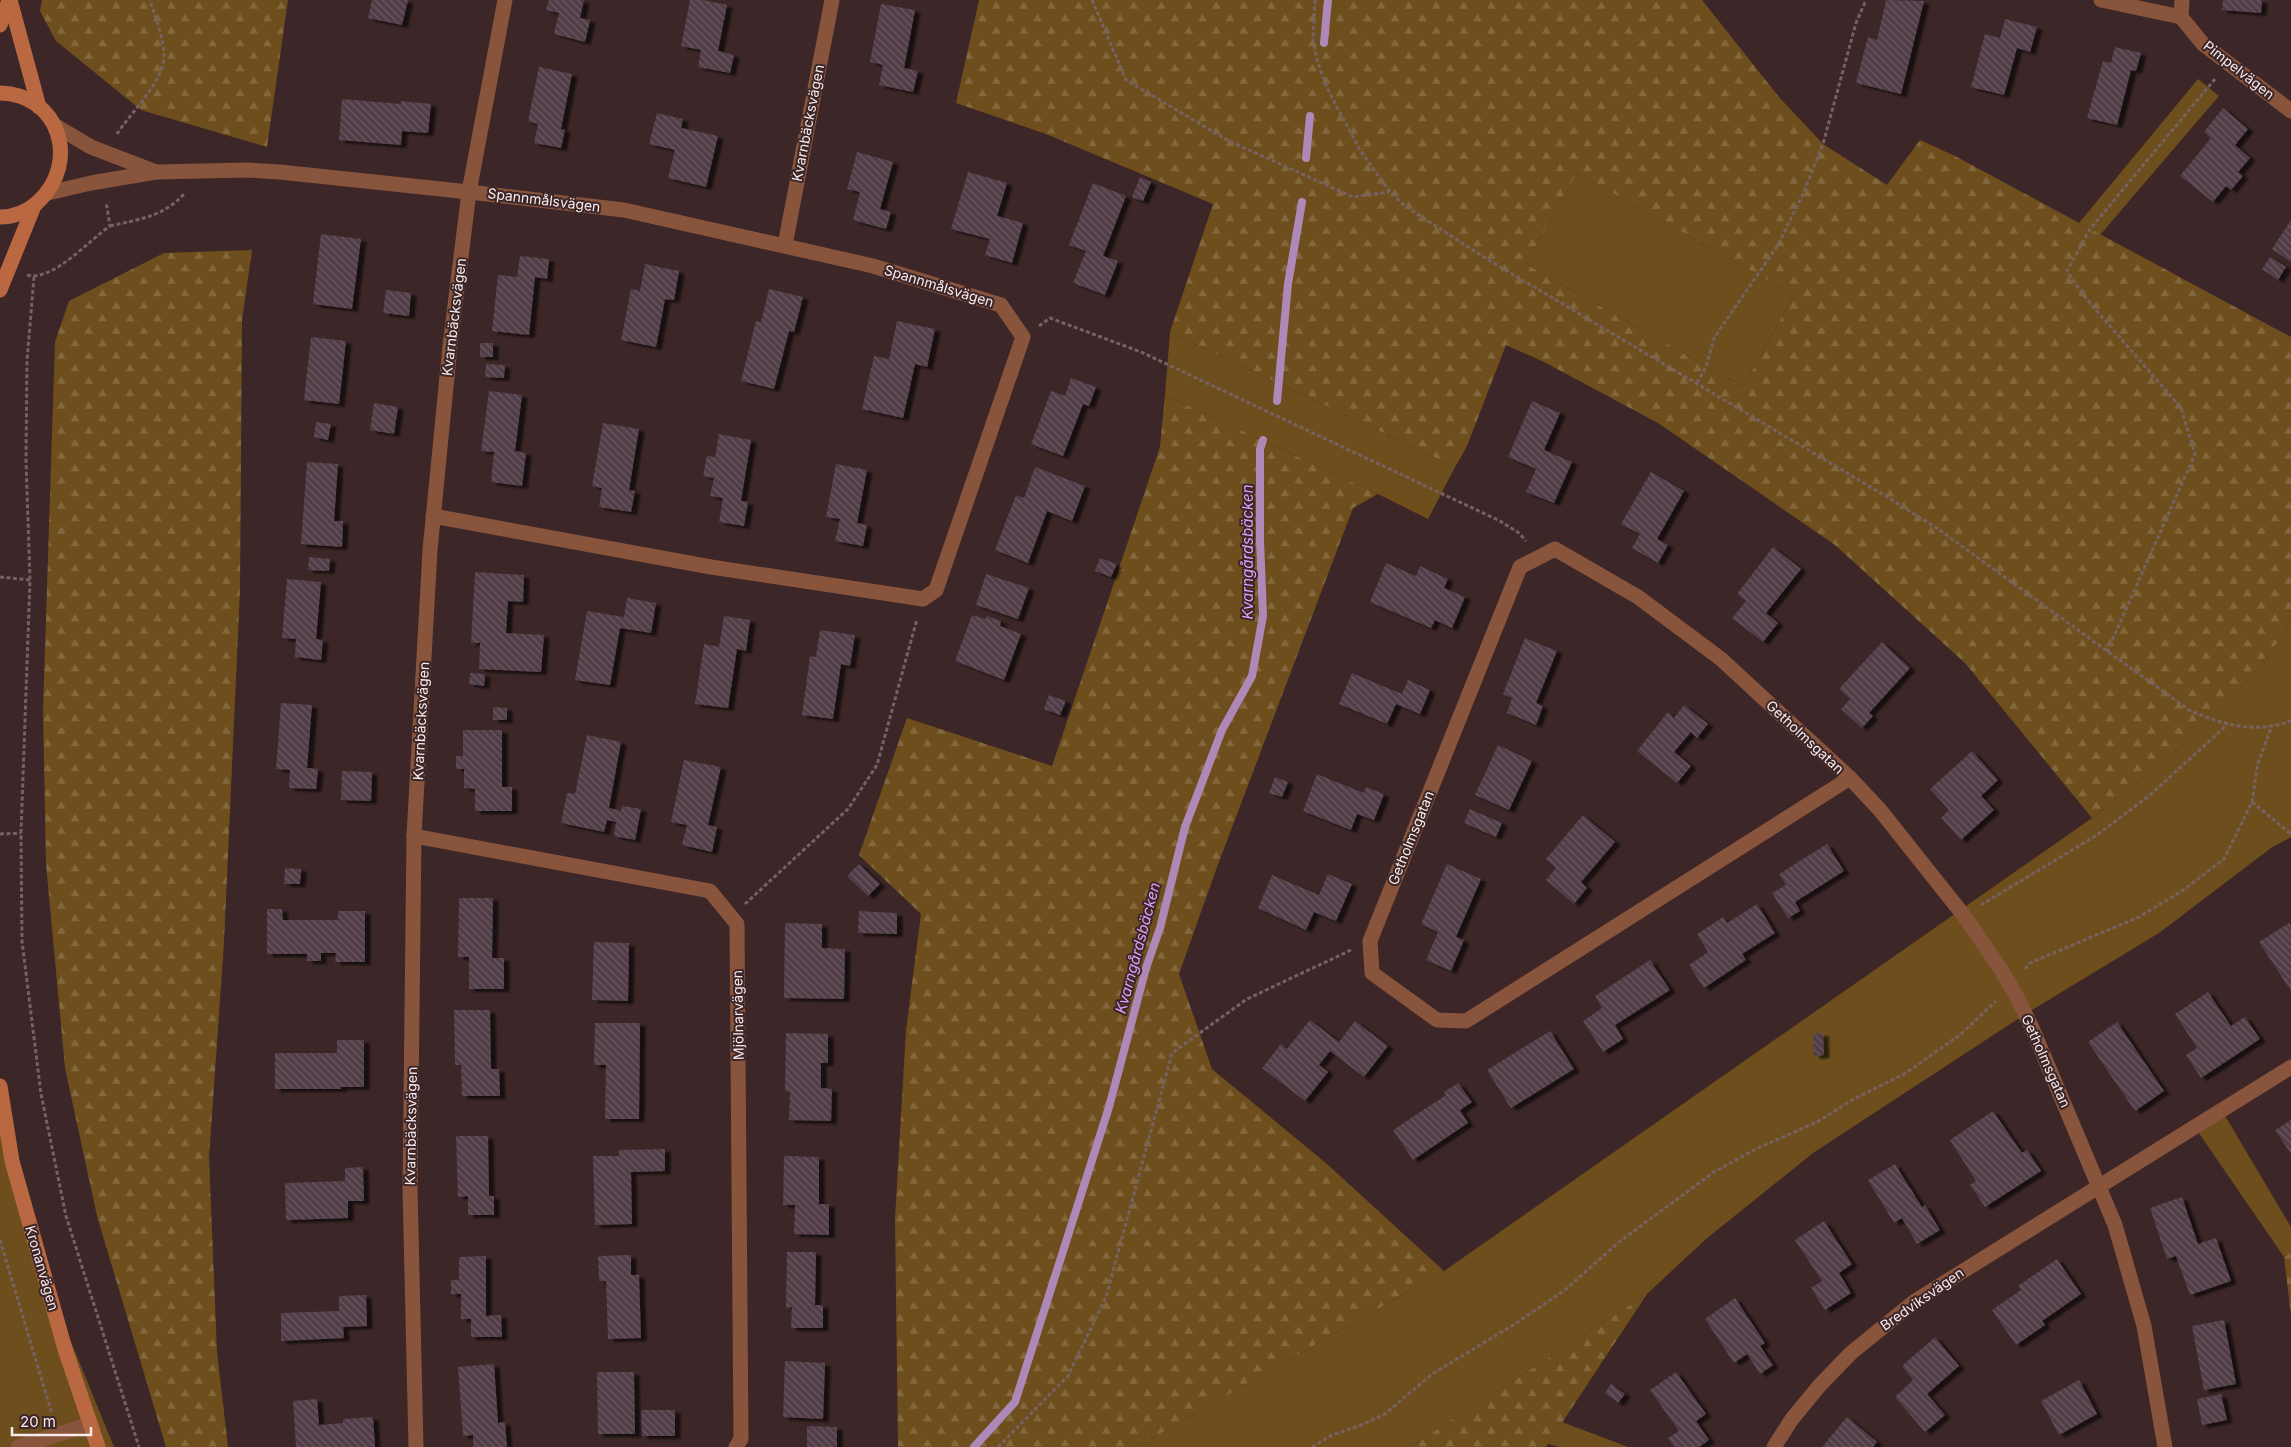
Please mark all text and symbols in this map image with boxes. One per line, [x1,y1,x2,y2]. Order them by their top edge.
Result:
street label: Pimpelvägen [2200,37,2278,103]
street label: Kvarnbäcksvägen [788,63,827,183]
street label: Spannmålsvägen [487,184,602,215]
street label: Kvarnbäcksvägen [438,257,469,377]
street label: Spannmålsvägen [882,261,996,310]
water label: Kvarngårdsbäcken [1238,484,1257,620]
street label: Kvarnbäcksvägen [409,661,432,781]
street label: Getholmsgatan [1763,696,1848,777]
street label: Getholmsgatan [1384,788,1437,887]
water label: Kvarngårdsbäcken [1111,880,1164,1016]
street label: Mjölnarvägen [728,970,747,1060]
street label: Getholmsgatan [2018,1012,2075,1110]
street label: Kvarnbäcksvägen [401,1067,420,1185]
street label: Kronanvägen [22,1223,63,1312]
street label: Bredviksvägen [1877,1264,1967,1334]
scale bar [12,1404,91,1436]
text: 20 m [20,1412,56,1431]

